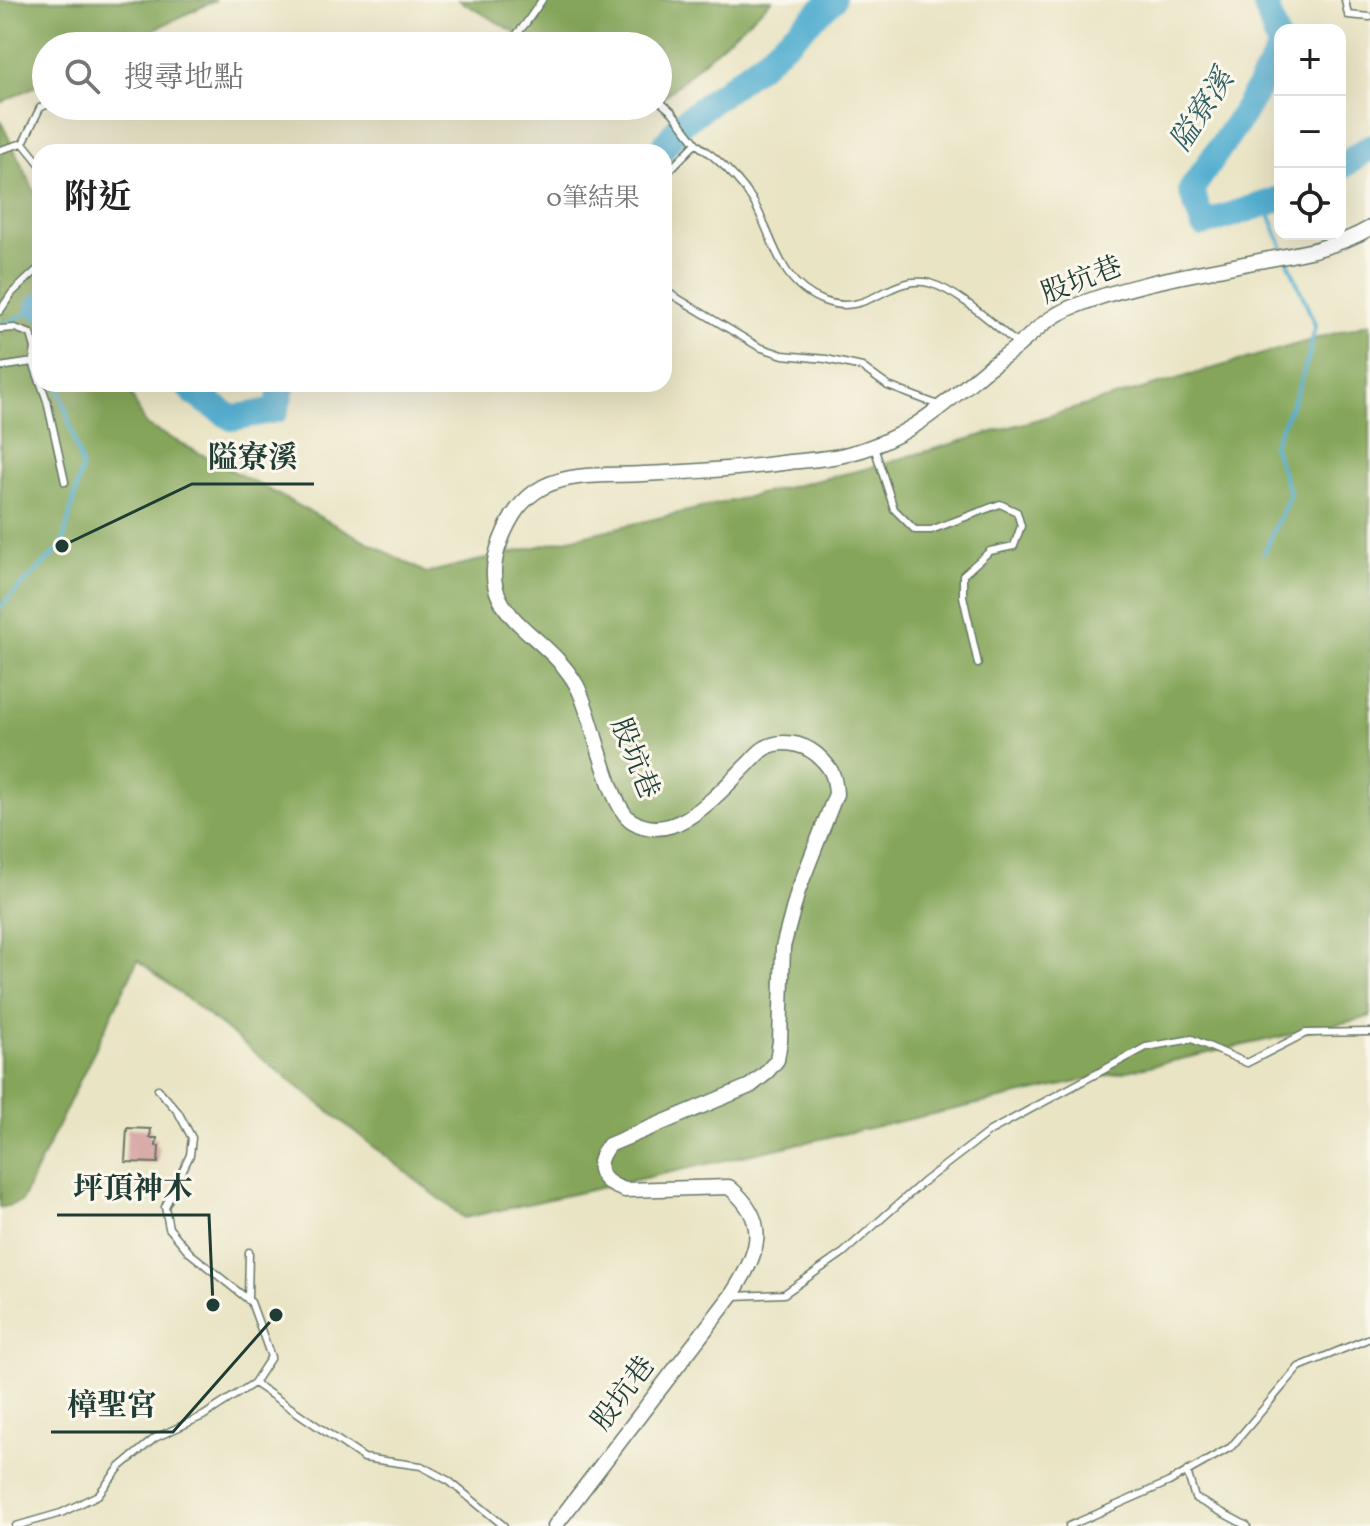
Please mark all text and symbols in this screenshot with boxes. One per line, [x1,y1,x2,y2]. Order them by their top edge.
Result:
map controls [1274,24,1346,240]
button: + [1274,24,1346,96]
search box [32,32,672,120]
icon: search [60,54,104,98]
text: 搜尋地點 [124,58,244,100]
water label: 隘寮溪 [1161,59,1247,160]
button: − [1274,96,1346,168]
button: locate [1274,168,1346,240]
text: 附近 [64,176,132,223]
text: 0筆結果 [546,181,640,217]
street label: 股坑巷 [1036,248,1128,314]
callout: 隘寮溪 [192,430,314,484]
text: 隘寮溪 [208,438,298,480]
street label: 股坑巷 [600,713,668,805]
callout: 坪頂神木 [57,1161,209,1215]
text: 坪頂神木 [73,1169,193,1211]
street label: 股坑巷 [583,1349,665,1439]
callout: 樟聖宮 [51,1378,173,1432]
text: 樟聖宮 [67,1386,157,1428]

